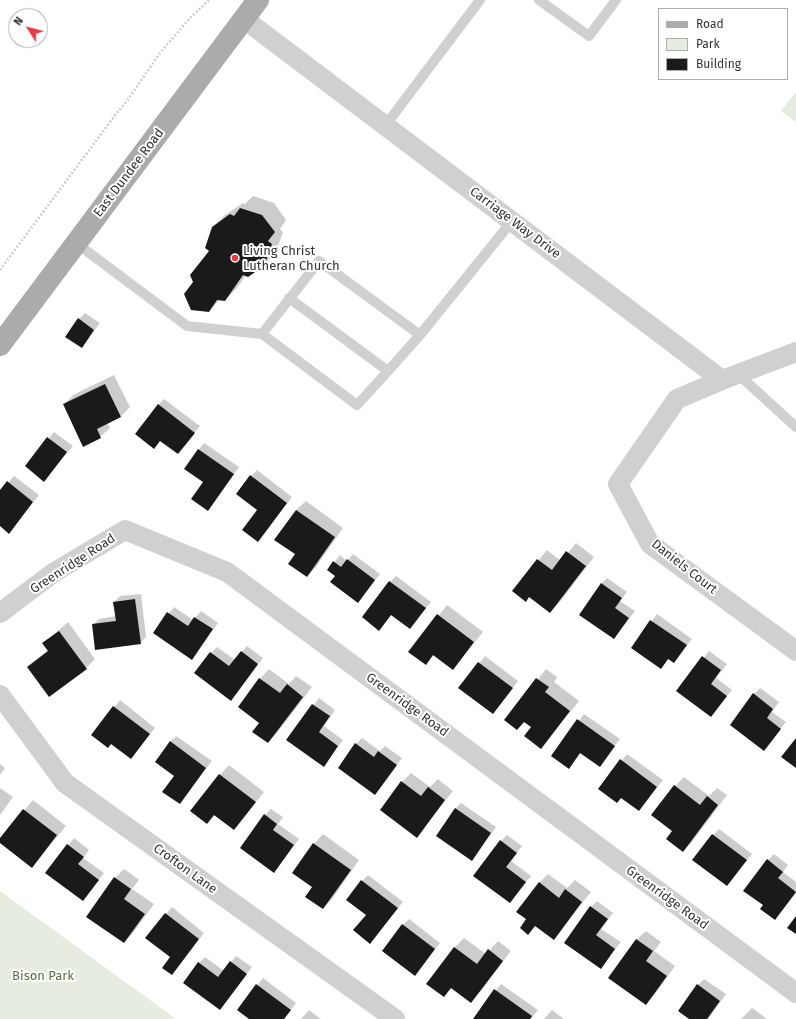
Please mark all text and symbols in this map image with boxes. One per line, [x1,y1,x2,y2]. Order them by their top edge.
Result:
north arrow [8,8,48,48]
legend [658,8,788,80]
text: N [11,14,26,28]
text: Road [696,17,724,31]
text: Park [696,37,720,51]
text: Building [696,57,741,71]
street label: East Dundee Road [91,126,167,220]
street label: Carriage Way Drive [467,184,563,262]
place label: Living Christ Lutheran Church [243,243,340,274]
marker: Living Christ Lutheran Church [230,253,240,263]
street label: Greenridge Road [28,531,118,597]
street label: Daniels Court [648,537,720,597]
street label: Greenridge Road [363,670,451,740]
street label: Crofton Lane [150,841,220,897]
street label: Greenridge Road [623,863,711,933]
park label: Bison Park [12,968,74,984]

